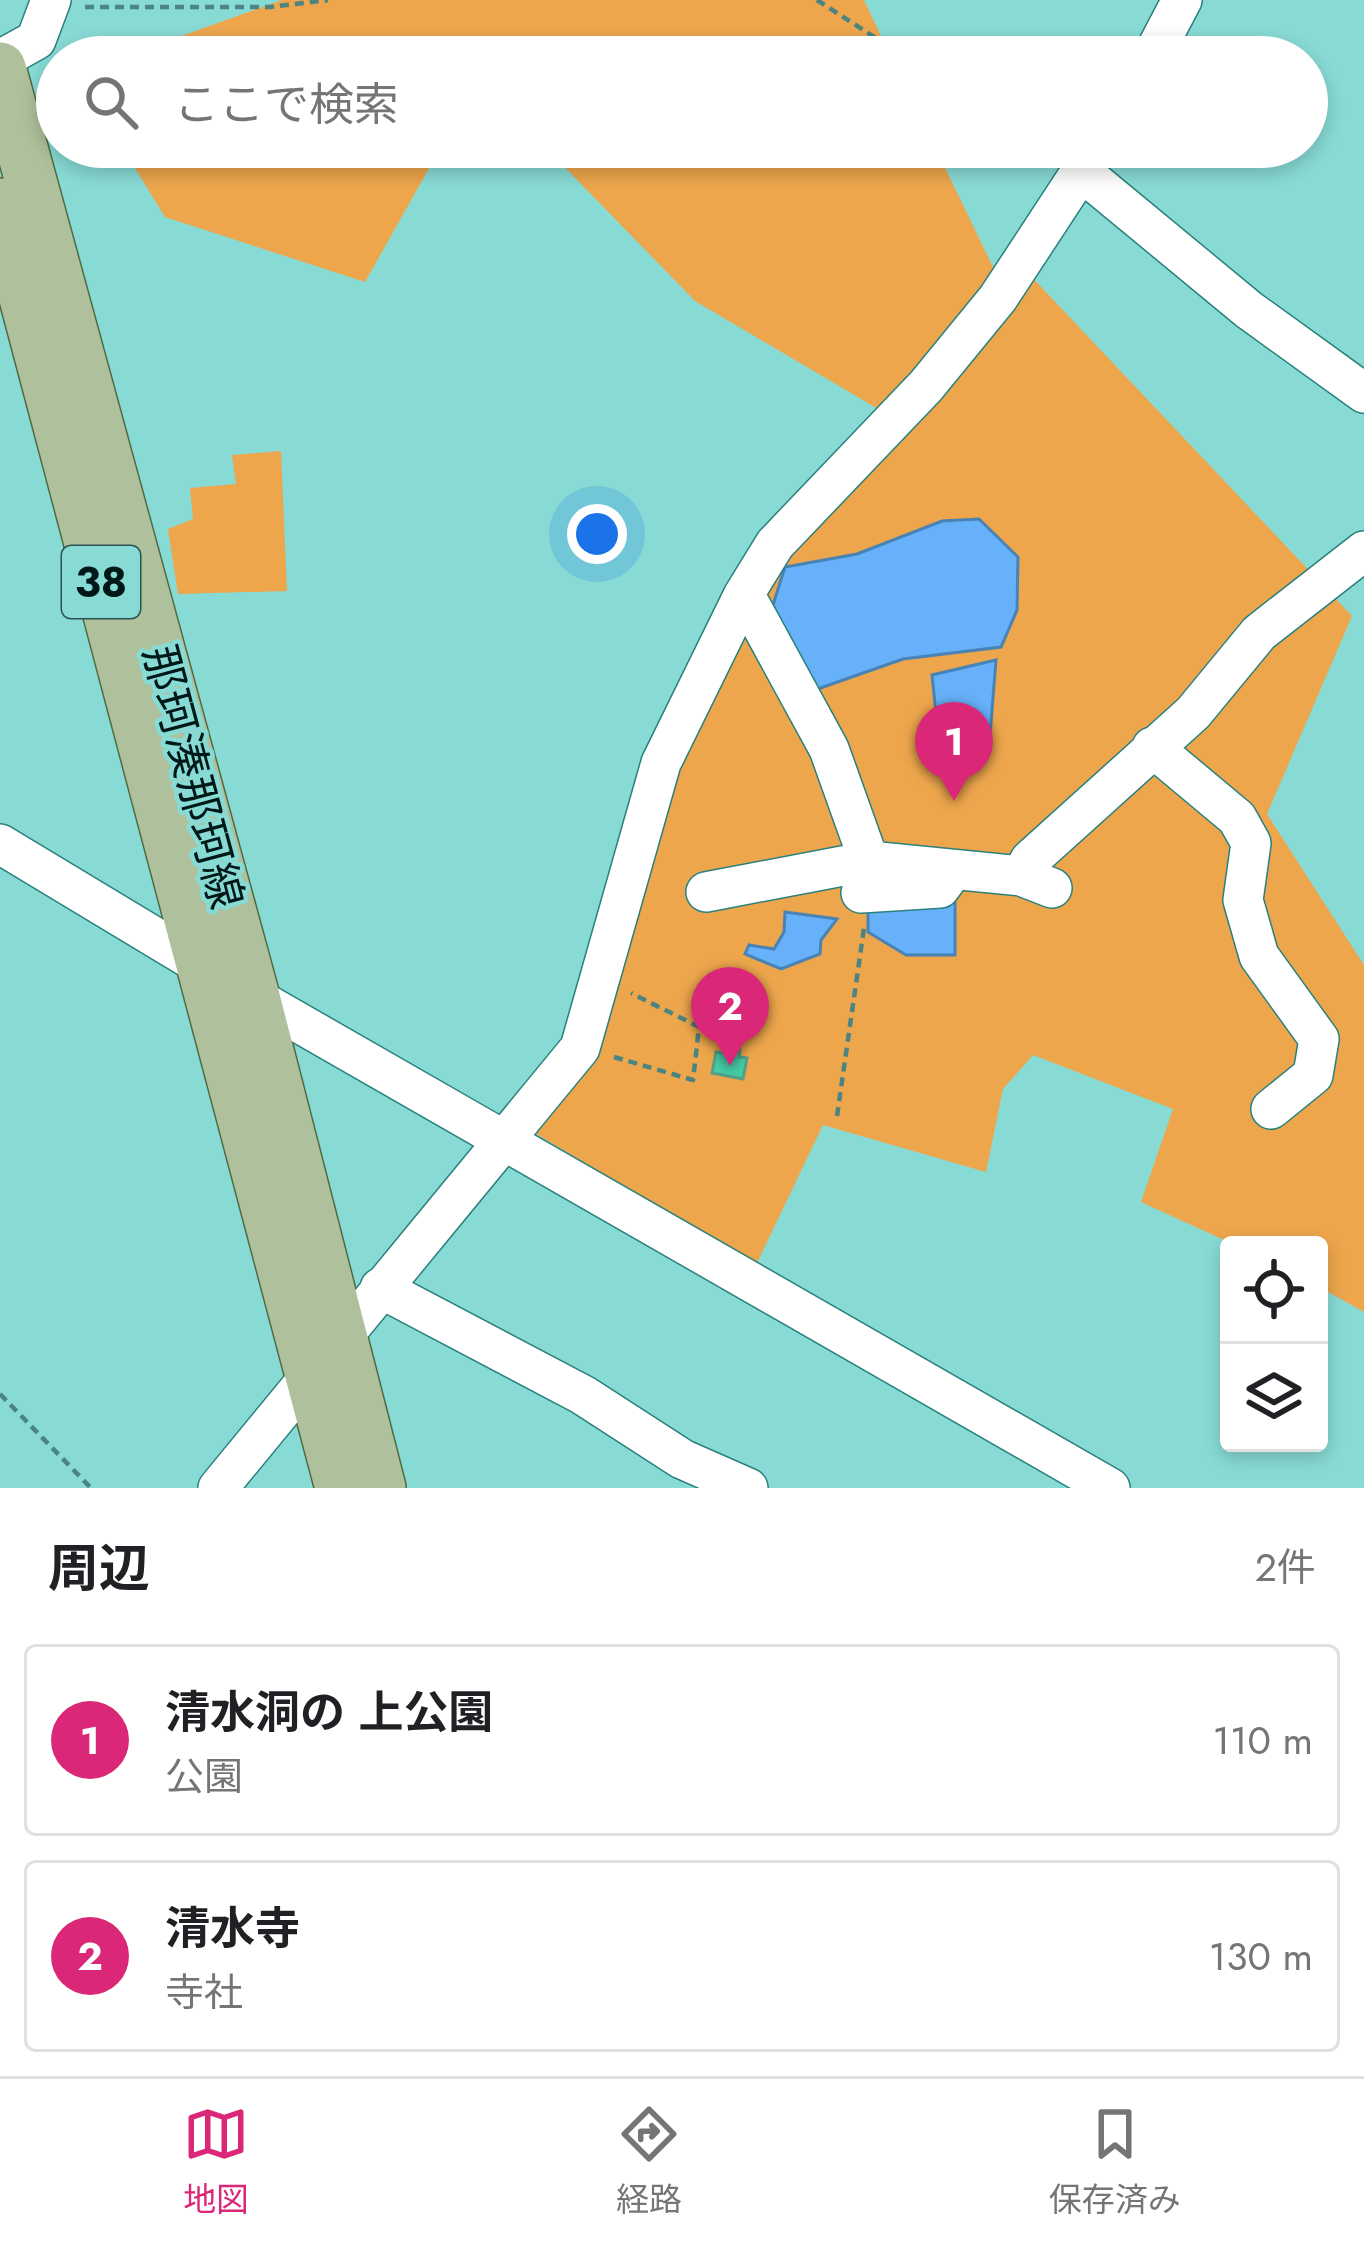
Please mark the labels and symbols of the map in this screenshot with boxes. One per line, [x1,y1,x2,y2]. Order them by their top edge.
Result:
your location [567,504,627,564]
road number: 38 [62,546,140,618]
street label: 那珂湊那珂線 [127,638,259,916]
pin: 1 [915,702,993,801]
pin: 2 [691,967,769,1066]

